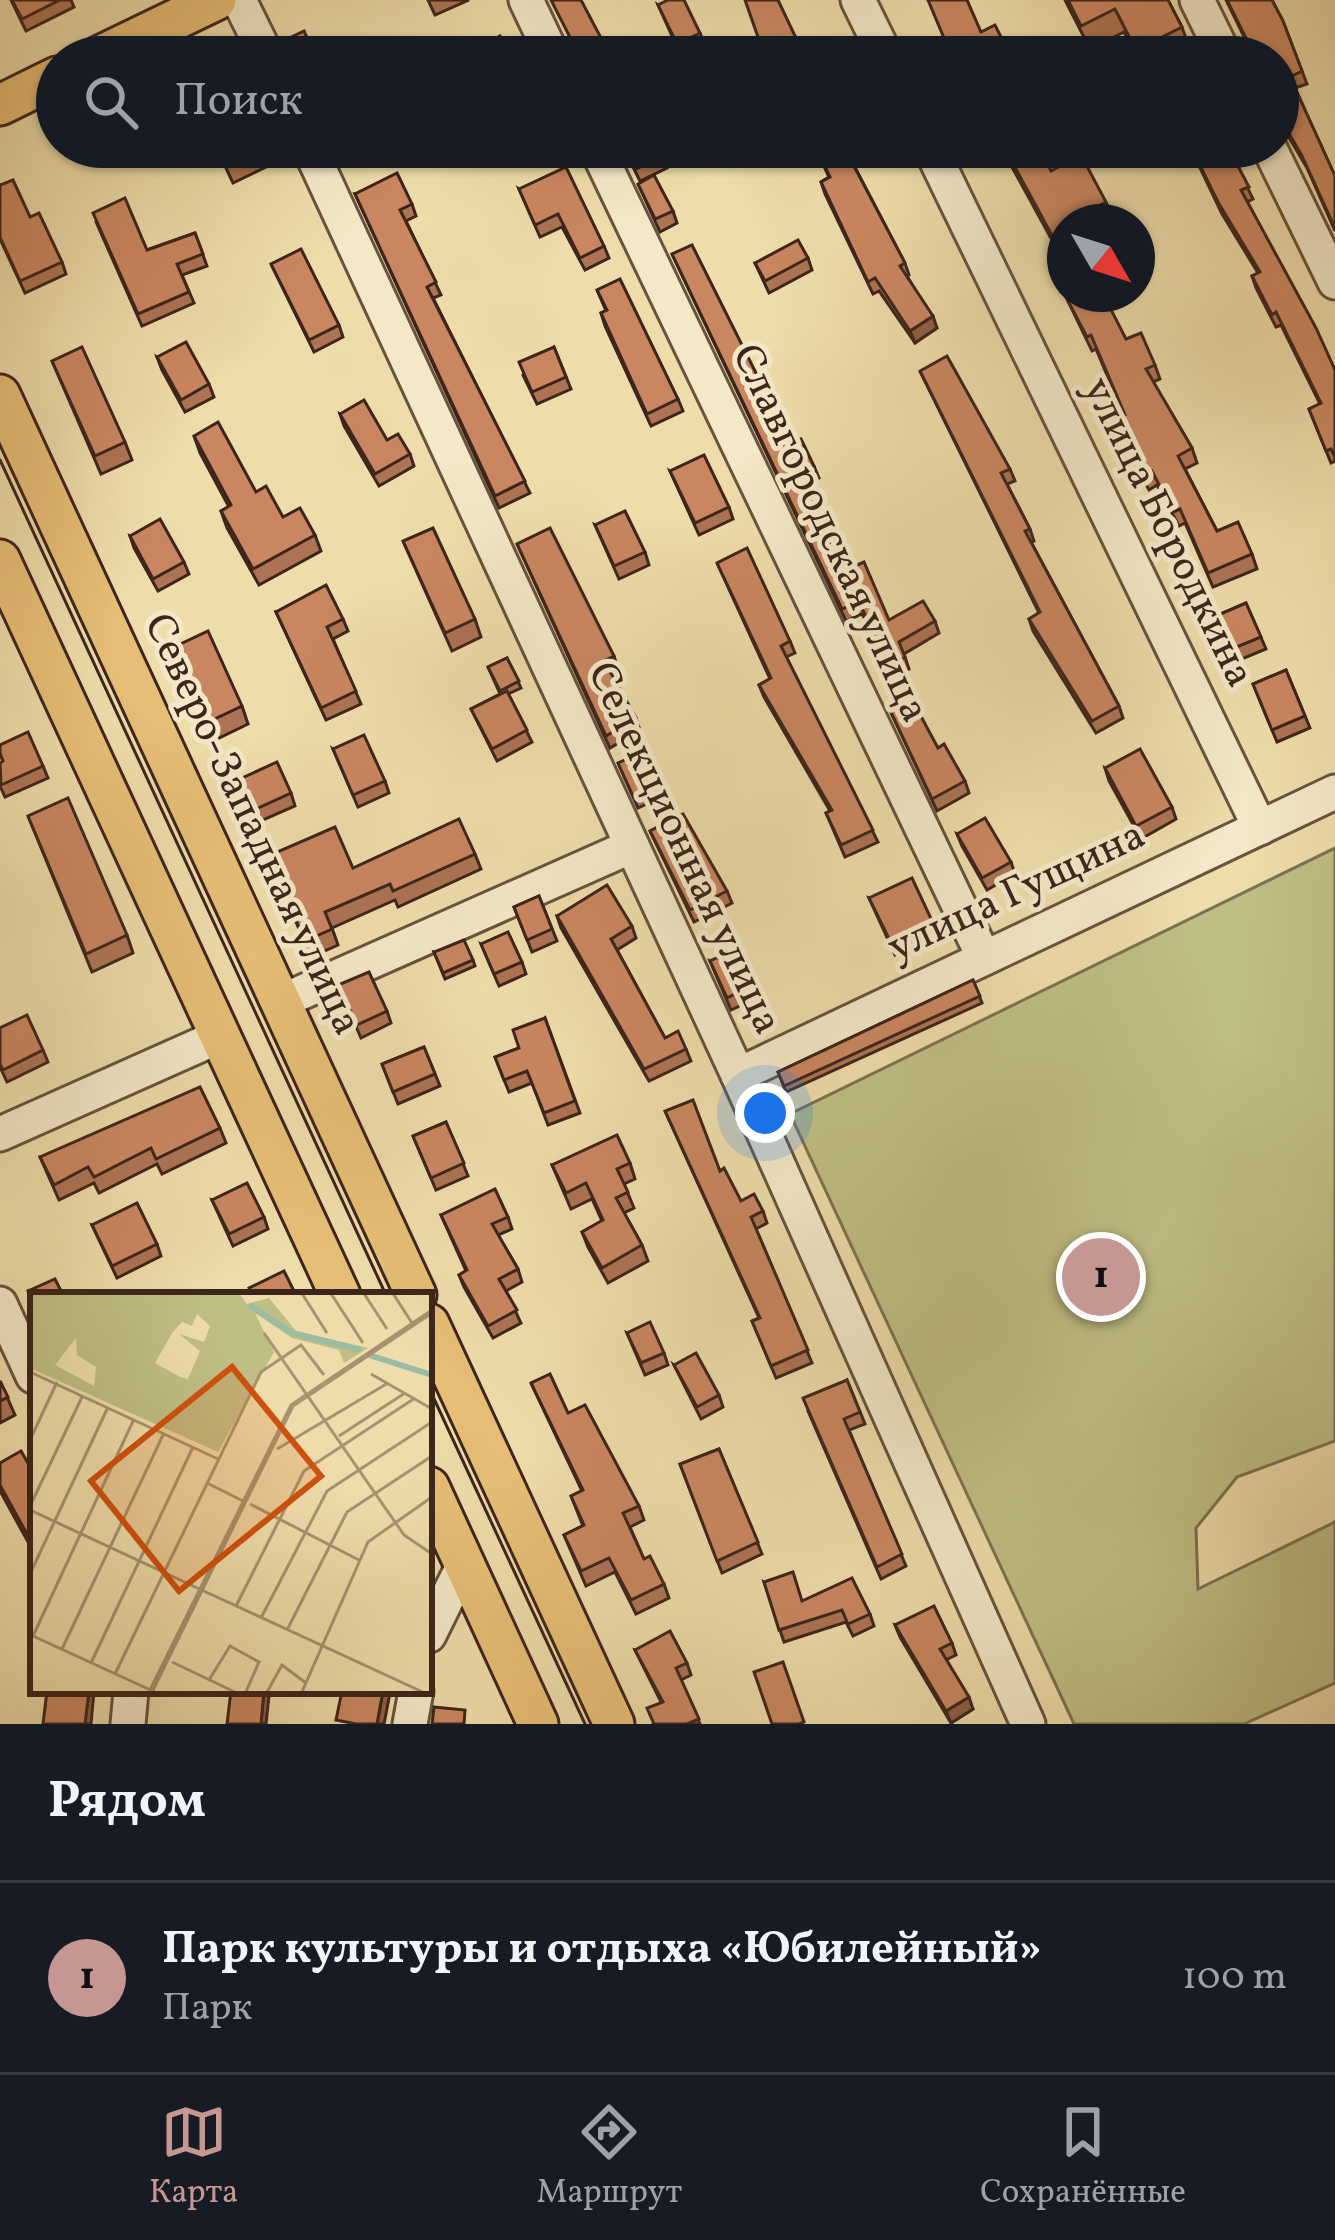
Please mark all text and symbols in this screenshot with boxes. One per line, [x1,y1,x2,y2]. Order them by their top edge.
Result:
search box [36,36,1299,168]
icon: search [78,69,144,135]
text: Поиск [174,71,303,134]
north arrow [1047,204,1155,312]
street label: Славгородская улица [715,335,943,733]
street label: улица Бородкина [1066,368,1268,698]
street label: Северо-Западная улица [127,605,375,1045]
street label: Селекционная улица [571,653,795,1045]
street label: улица Гущина [879,808,1155,978]
your location [735,1083,795,1143]
pin: 1 [1062,1232,1140,1322]
inset map [30,1292,432,1694]
text: Рядом [48,1767,206,1838]
text: Парк культуры и отдыха «Юбилейный» [162,1919,1042,1982]
text: 1 [79,1951,95,2005]
text: 100 m [1182,1951,1287,2005]
text: Парк [162,1982,252,2036]
tab: Карта [149,2099,239,2217]
tab: Маршрут [537,2099,682,2217]
tab: Сохранённые [980,2099,1186,2217]

